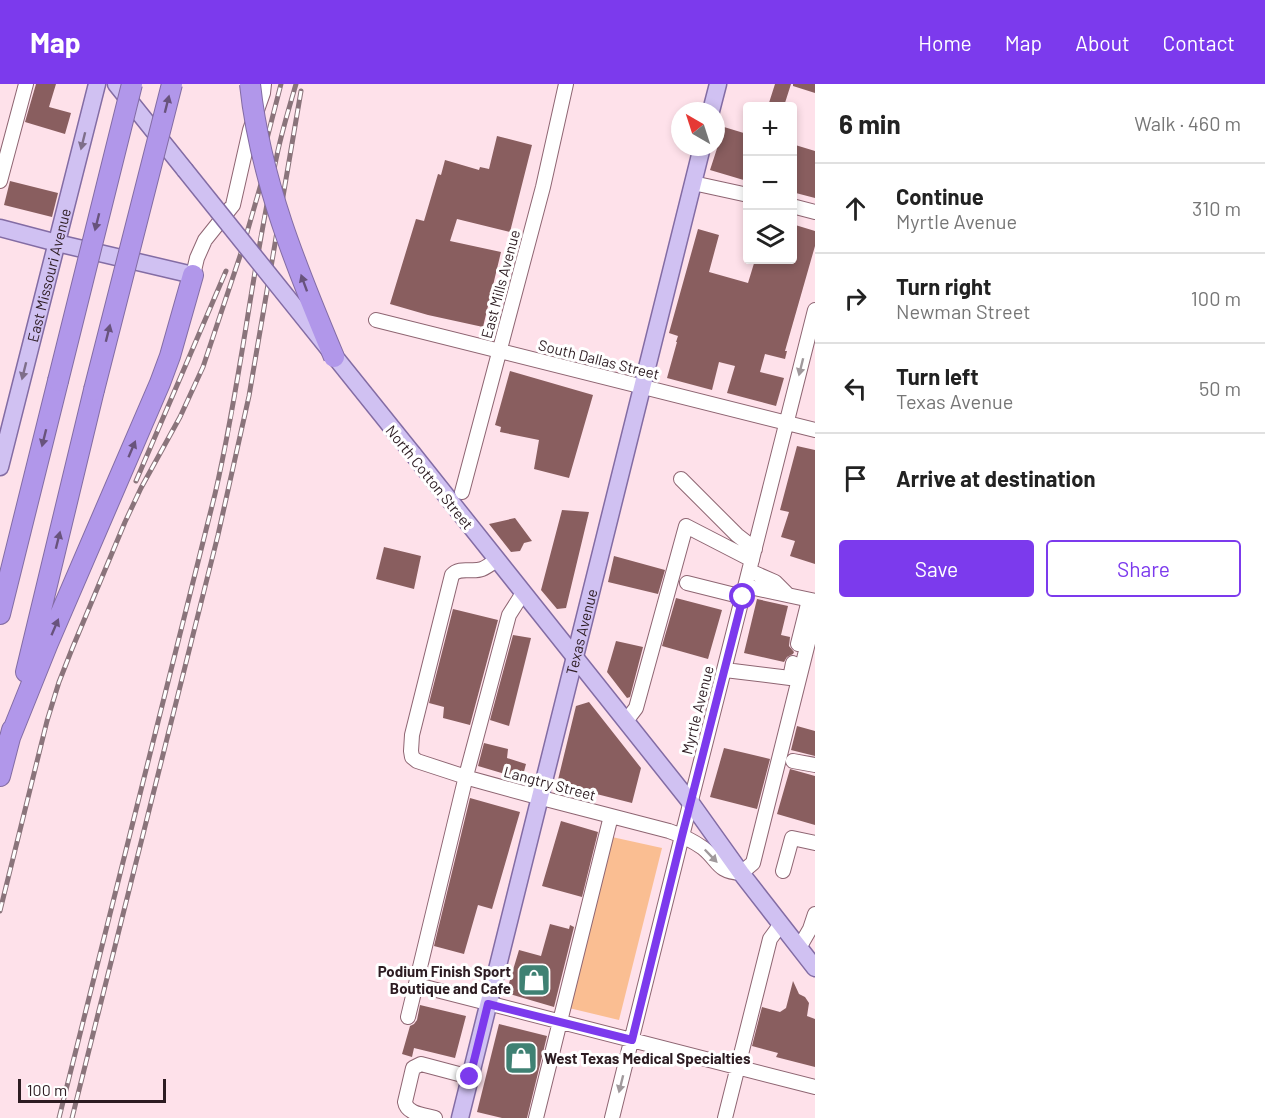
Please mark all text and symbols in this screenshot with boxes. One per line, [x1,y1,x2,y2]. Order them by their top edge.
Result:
text: Map [30,25,81,59]
text: Home [918,30,972,55]
text: Map [1005,30,1042,55]
text: About [1075,30,1130,55]
text: Contact [1163,30,1235,55]
one-way arrow [163,94,172,112]
north arrow [671,102,725,156]
map controls [743,102,797,264]
button: + [743,102,797,156]
text: 6 min [839,108,901,139]
text: Walk · 460 m [1134,111,1241,135]
one-way arrow [77,132,87,150]
button: − [743,156,797,210]
text: Continue [896,183,984,209]
icon: ahead [839,192,872,225]
text: 310 m [1192,196,1241,220]
street label: East Missouri Avenue [23,206,74,344]
text: Myrtle Avenue [896,209,1017,233]
button: layers [743,210,797,264]
one-way arrow [92,213,102,232]
street label: East Mills Avenue [477,228,523,340]
text: Turn right [896,273,991,299]
one-way arrow [299,274,309,292]
icon: right [839,282,872,315]
text: 100 m [1191,286,1241,310]
text: Newman Street [896,299,1030,323]
one-way arrow [104,324,114,342]
street label: South Dallas Street [537,335,661,383]
one-way arrow [795,357,805,376]
one-way arrow [19,361,29,380]
text: Turn left [896,363,979,389]
icon: left [839,372,872,405]
text: 50 m [1199,376,1241,400]
text: Texas Avenue [896,389,1013,413]
street label: North Cotton Street [383,421,477,533]
one-way arrow [39,428,49,447]
one-way arrow [127,439,137,457]
icon: arrive [839,462,872,495]
text: Arrive at destination [896,465,1095,491]
one-way arrow [53,531,63,550]
button: Save [839,540,1034,597]
button: Share [1046,540,1241,597]
route start [729,583,755,609]
street label: Texas Avenue [562,587,601,677]
one-way arrow [50,619,59,636]
street label: Myrtle Avenue [677,664,717,756]
street label: Langtry Street [502,762,598,804]
one-way arrow [704,849,718,864]
place label: Podium Finish Sport Boutique and Cafe [378,962,511,997]
shop icon: Podium Finish Sport Boutique and Cafe [516,962,552,998]
shop icon: West Texas Medical Specialties [503,1040,539,1076]
place label: West Texas Medical Specialties [544,1049,751,1067]
route end [456,1063,482,1089]
one-way arrow [615,1075,625,1094]
scale bar [18,1076,166,1104]
text: 100 m [27,1080,67,1099]

